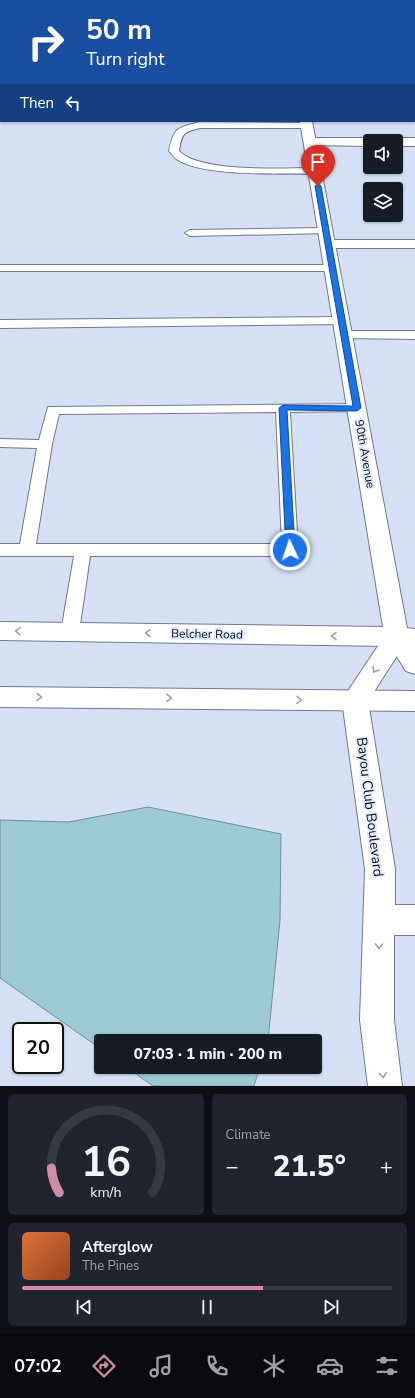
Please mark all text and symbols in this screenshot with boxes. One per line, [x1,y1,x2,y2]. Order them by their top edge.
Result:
text: 50 m [86,11,152,49]
icon: right [20,16,72,68]
text: Turn right [86,47,165,71]
icon: left [62,92,84,114]
text: Then [20,93,54,113]
map controls [363,134,403,222]
button: sound [363,134,403,174]
pin [301,145,335,186]
icon: arrive [307,151,329,173]
button: layers [363,182,403,222]
street label: 90th Avenue [351,418,379,490]
position arrow [269,529,311,571]
street label: Belcher Road [171,625,243,643]
one-way arrow [15,627,21,635]
one-way arrow [145,629,151,637]
one-way arrow [331,632,337,640]
one-way arrow [373,665,380,672]
one-way arrow [36,693,42,701]
one-way arrow [166,694,172,702]
one-way arrow [296,696,302,704]
street label: Bayou Club Boulevard [352,736,388,878]
one-way arrow [375,943,383,949]
speed limit sign: 20 [12,1022,64,1074]
text: 07:03 · 1 min · 200 m [134,1044,282,1064]
one-way arrow [379,1072,388,1078]
text: Climate [226,1126,271,1144]
text: 16 [81,1133,131,1190]
text: 21.5° [273,1146,346,1187]
text: − [226,1152,239,1182]
text: + [380,1152,393,1182]
text: km/h [90,1182,121,1201]
text: Afterglow [82,1237,153,1257]
text: The Pines [82,1257,139,1275]
icon: previous [73,1296,95,1318]
icon: pause [196,1296,218,1318]
icon: next [320,1296,342,1318]
icon: directions [90,1352,118,1380]
icon: music [147,1352,175,1380]
icon: phone [203,1352,231,1380]
icon: climate [260,1352,288,1380]
icon: car [316,1352,344,1380]
icon: filters [373,1352,401,1380]
text: 07:02 [14,1354,62,1378]

